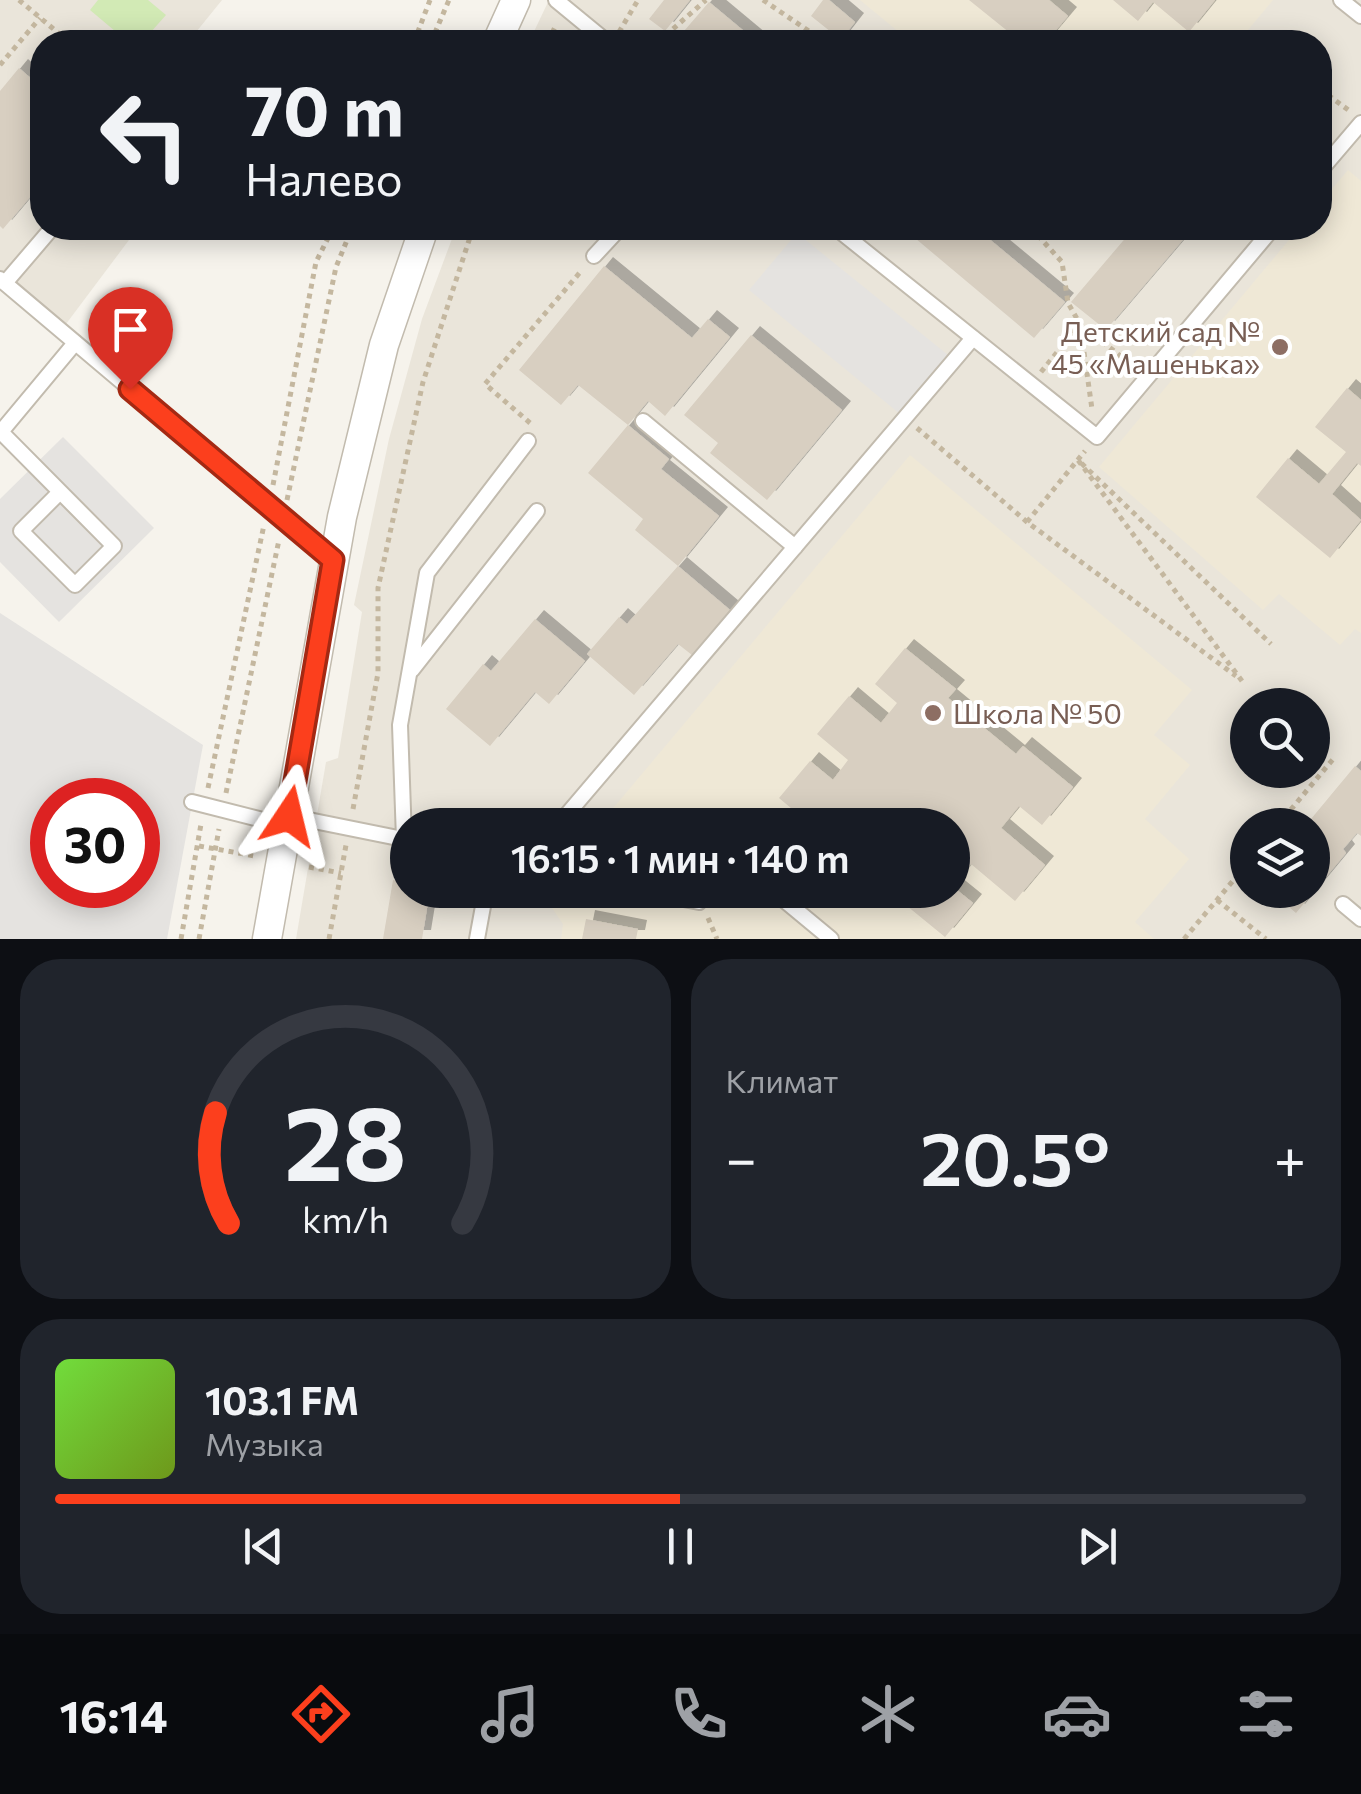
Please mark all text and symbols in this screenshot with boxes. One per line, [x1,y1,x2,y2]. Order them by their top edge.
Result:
text: 70 m [245,65,404,150]
icon: left [80,70,210,200]
text: Налево [245,150,403,205]
pin [88,287,173,390]
icon: arrive [103,302,158,357]
place label: Детский сад № 45 «Машенька» [1051,314,1260,380]
marker: Детский сад № 45 «Машенька» [1269,336,1291,358]
map controls [1230,688,1330,908]
button: search [1230,688,1330,788]
place label: Школа № 50 [953,696,1122,730]
marker: Школа № 50 [922,702,944,724]
position arrow [237,764,341,868]
speed limit sign: 30 [30,778,160,908]
button: layers [1230,808,1330,908]
text: 16:15 · 1 мин · 140 m [511,834,849,881]
text: Климат [726,1060,838,1100]
text: 28 [284,1075,407,1202]
text: 20.5° [920,1110,1110,1201]
text: − [726,1123,757,1190]
text: + [1274,1123,1306,1190]
text: km/h [302,1197,389,1240]
text: 103.1 FM [205,1376,359,1423]
text: Музыка [205,1423,324,1463]
icon: previous [236,1519,291,1574]
icon: pause [653,1519,708,1574]
icon: next [1070,1519,1125,1574]
icon: directions [286,1679,356,1749]
icon: music [475,1679,545,1749]
icon: phone [664,1679,734,1749]
icon: climate [853,1679,923,1749]
icon: car [1042,1679,1112,1749]
icon: filters [1231,1679,1301,1749]
text: 16:14 [59,1687,168,1742]

